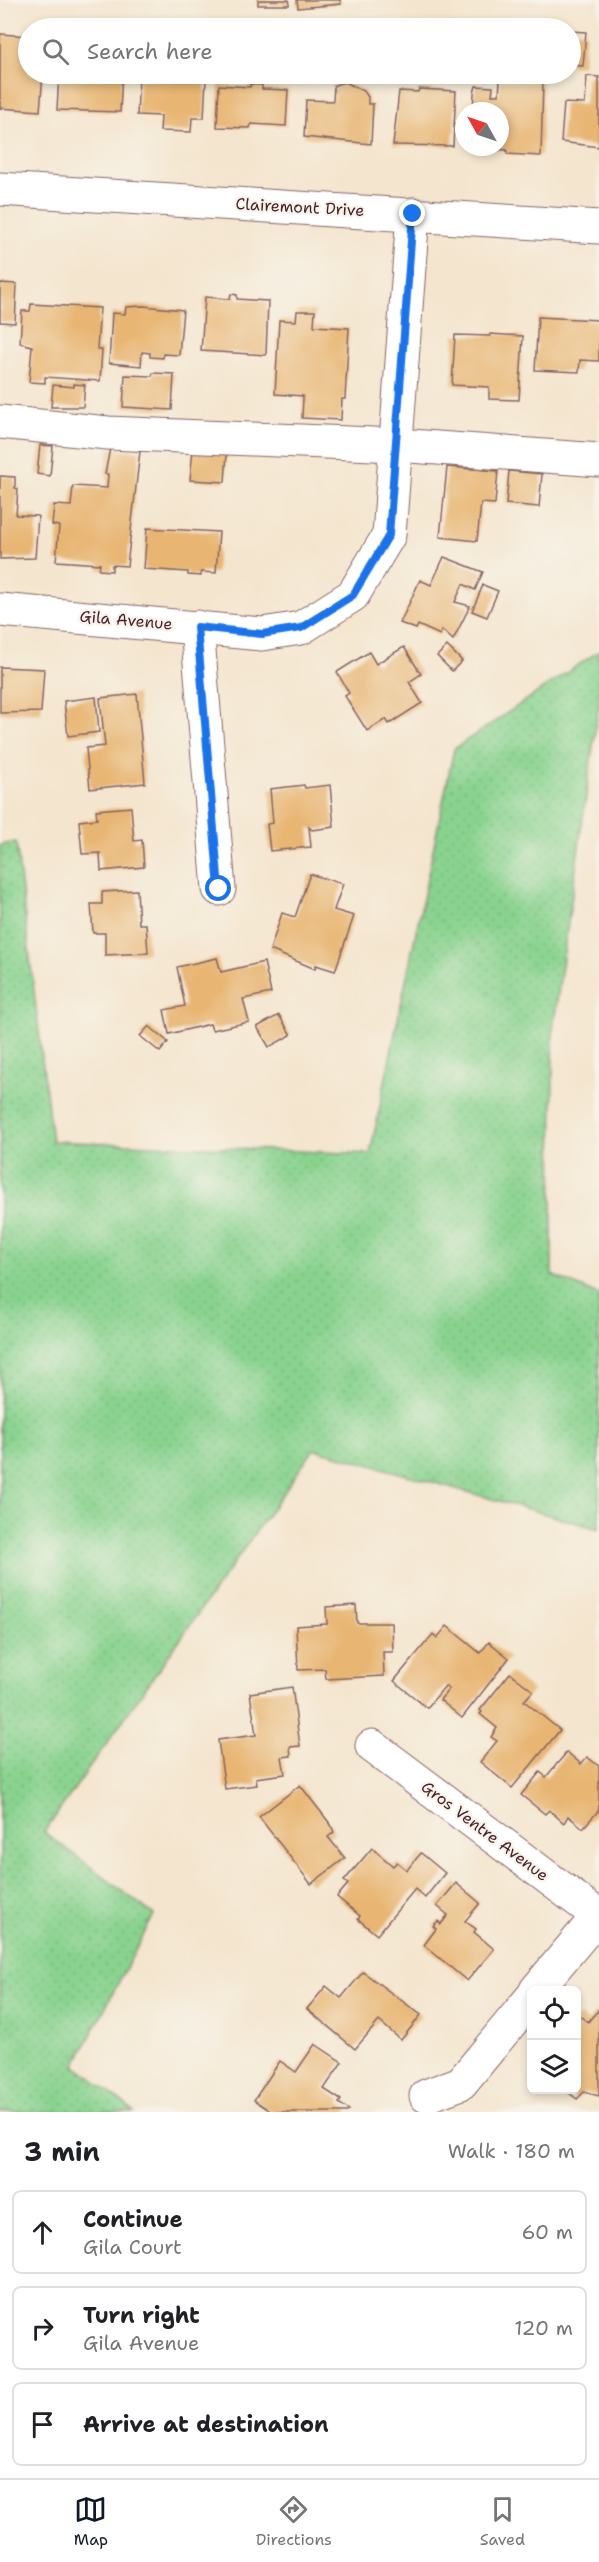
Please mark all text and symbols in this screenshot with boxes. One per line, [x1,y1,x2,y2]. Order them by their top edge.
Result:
search box [18,18,581,84]
icon: search [39,35,72,68]
text: Search here [87,37,213,66]
north arrow [455,102,509,156]
street label: Clairemont Drive [235,193,365,221]
route end [399,200,425,226]
street label: Gila Avenue [79,605,173,635]
route start [205,875,231,901]
street label: Gros Ventre Avenue [417,1776,553,1886]
map controls [527,1986,581,2094]
button: locate [527,1986,581,2040]
button: layers [527,2040,581,2094]
text: 3 min [24,2134,100,2169]
text: Walk · 180 m [448,2138,575,2164]
text: Continue [83,2205,183,2234]
icon: ahead [26,2216,59,2249]
text: 60 m [521,2219,573,2245]
text: Gila Court [83,2234,182,2260]
text: Turn right [83,2301,200,2330]
icon: right [26,2312,59,2345]
text: 120 m [514,2315,573,2341]
text: Gila Avenue [83,2330,199,2356]
icon: arrive [26,2408,59,2441]
text: Arrive at destination [83,2410,329,2439]
tab: Map [74,2493,108,2550]
tab: Directions [256,2493,332,2550]
tab: Saved [480,2493,525,2550]

